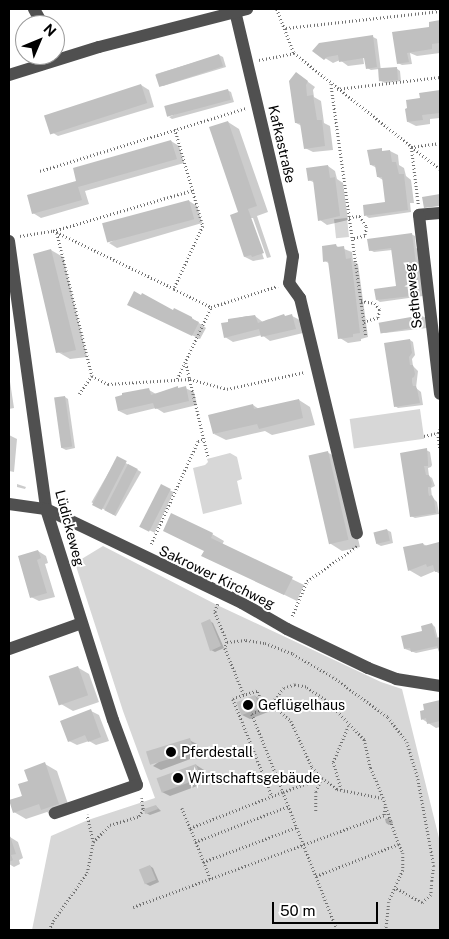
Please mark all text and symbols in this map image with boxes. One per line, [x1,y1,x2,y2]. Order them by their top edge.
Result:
north arrow [15,15,65,65]
text: N [40,21,59,40]
street label: Kafkastraße [265,103,299,185]
street label: Setheweg [401,262,425,330]
street label: Lüdickeweg [52,488,88,568]
street label: Sakrower Kirchweg [156,542,278,612]
place label: Geflügelhaus [258,697,345,713]
marker: Geflügelhaus [242,699,254,711]
place label: Pferdestall [181,744,253,760]
marker: Pferdestall [165,746,177,758]
place label: Wirtschaftsgebäude [188,770,320,786]
marker: Wirtschaftsgebäude [172,772,184,784]
scale bar [274,892,380,924]
text: 50 m [280,902,315,919]

